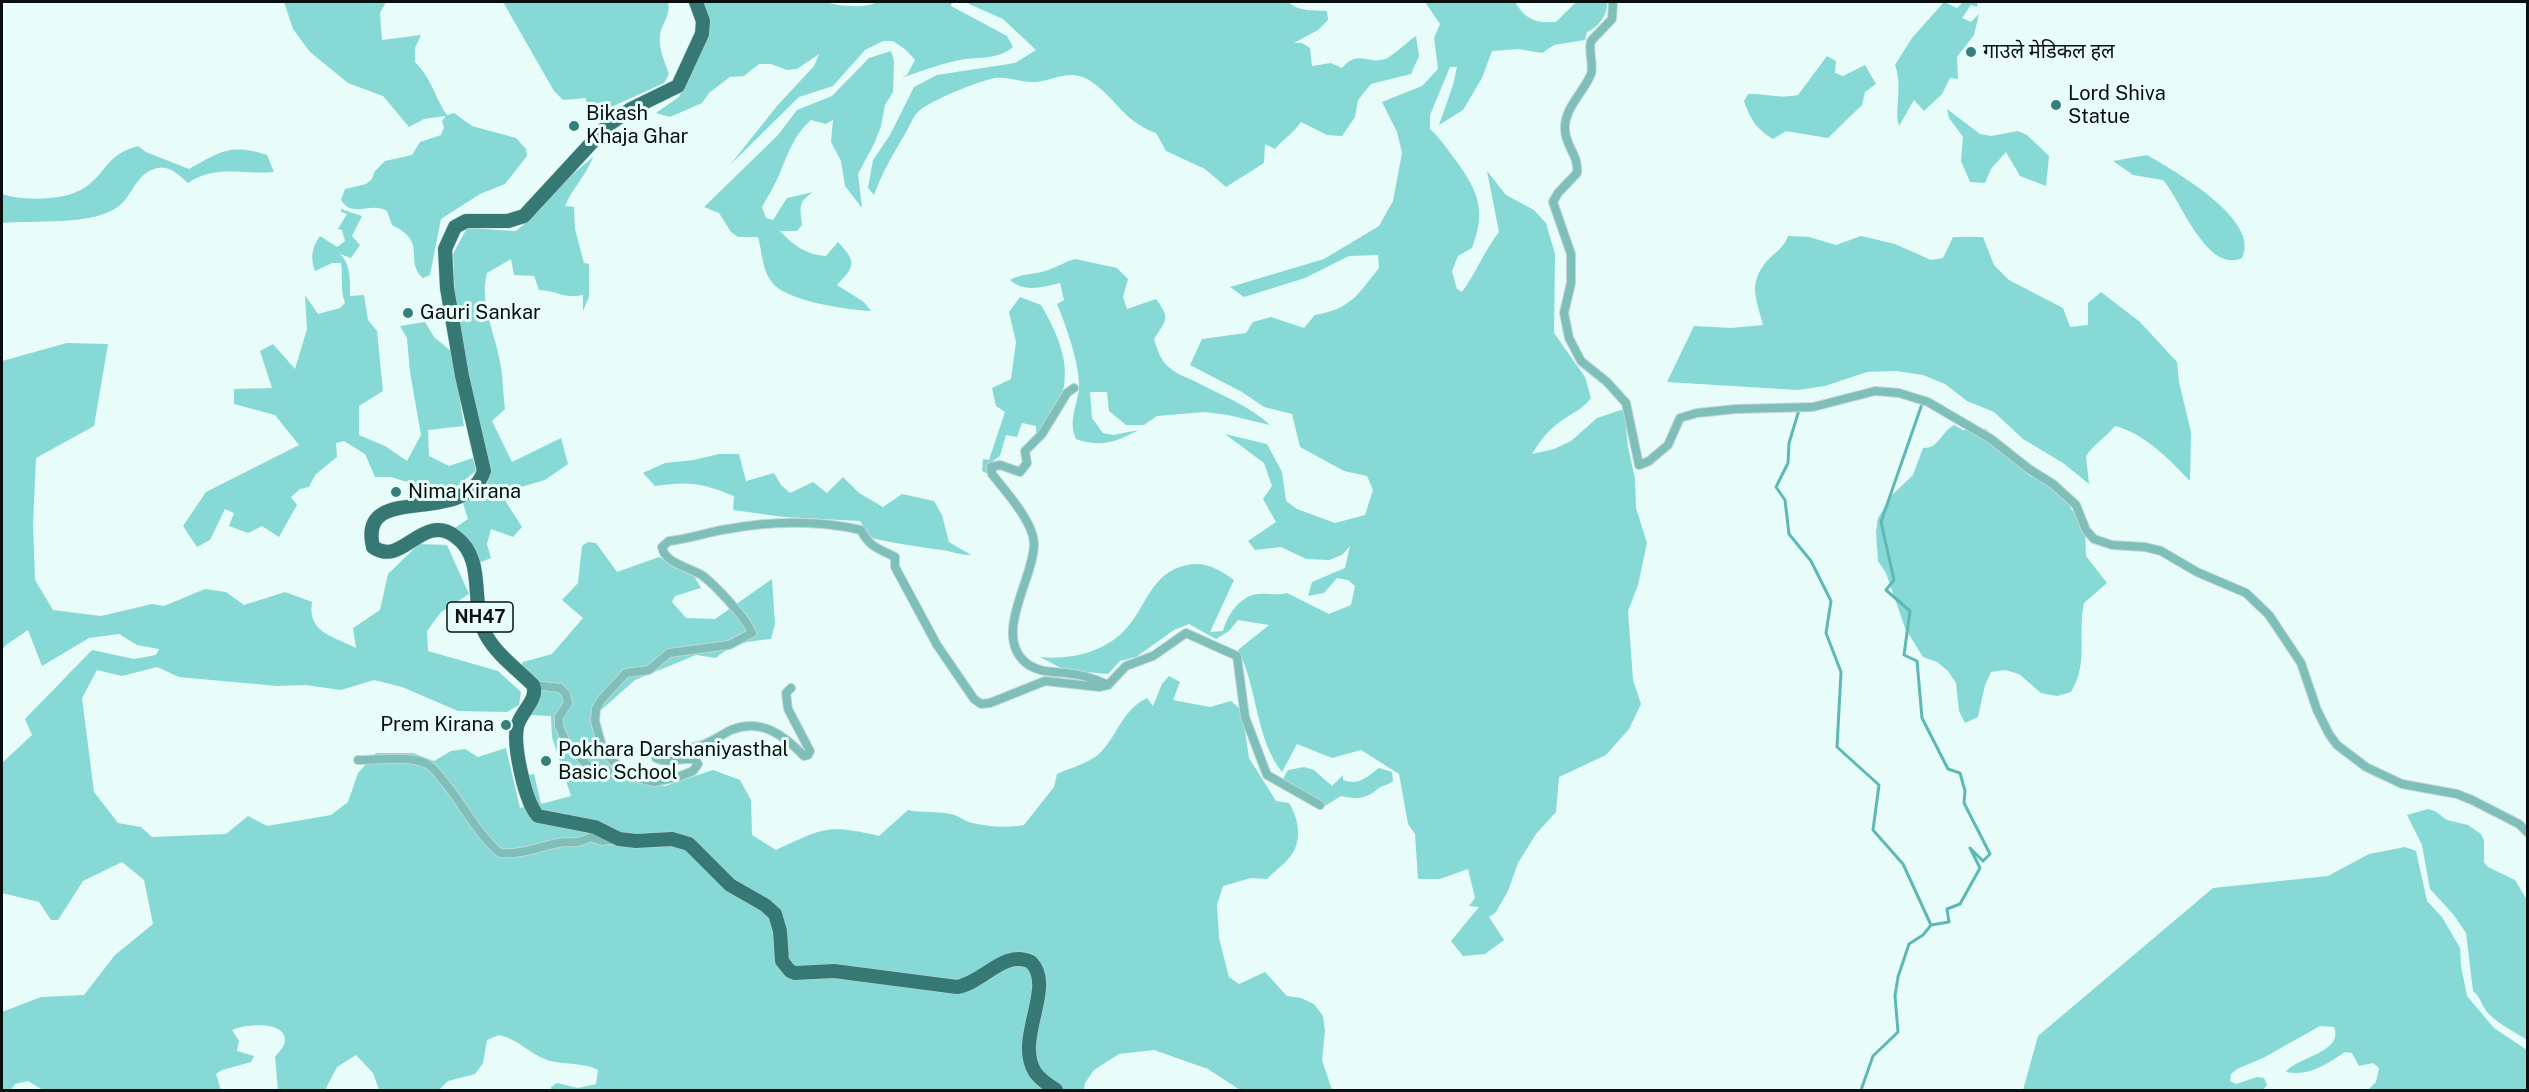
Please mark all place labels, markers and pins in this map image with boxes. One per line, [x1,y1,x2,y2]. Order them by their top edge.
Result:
place label: गाउले मेडिकल हल [1983,40,2115,64]
marker: गाउले मेडिकल हल [1964,45,1978,59]
place label: Lord Shiva Statue [2068,82,2166,129]
marker: Lord Shiva Statue [2049,98,2063,112]
place label: Bikash Khaja Ghar [586,102,688,149]
marker: Bikash Khaja Ghar [567,119,581,133]
place label: Gauri Sankar [420,301,541,325]
marker: Gauri Sankar [401,306,415,320]
place label: Nima Kirana [408,480,521,504]
marker: Nima Kirana [389,485,403,499]
place label: Prem Kirana [380,713,494,737]
marker: Prem Kirana [499,718,513,732]
place label: Pokhara Darshaniyasthal Basic School [558,738,789,785]
marker: Pokhara Darshaniyasthal Basic School [539,754,553,768]

